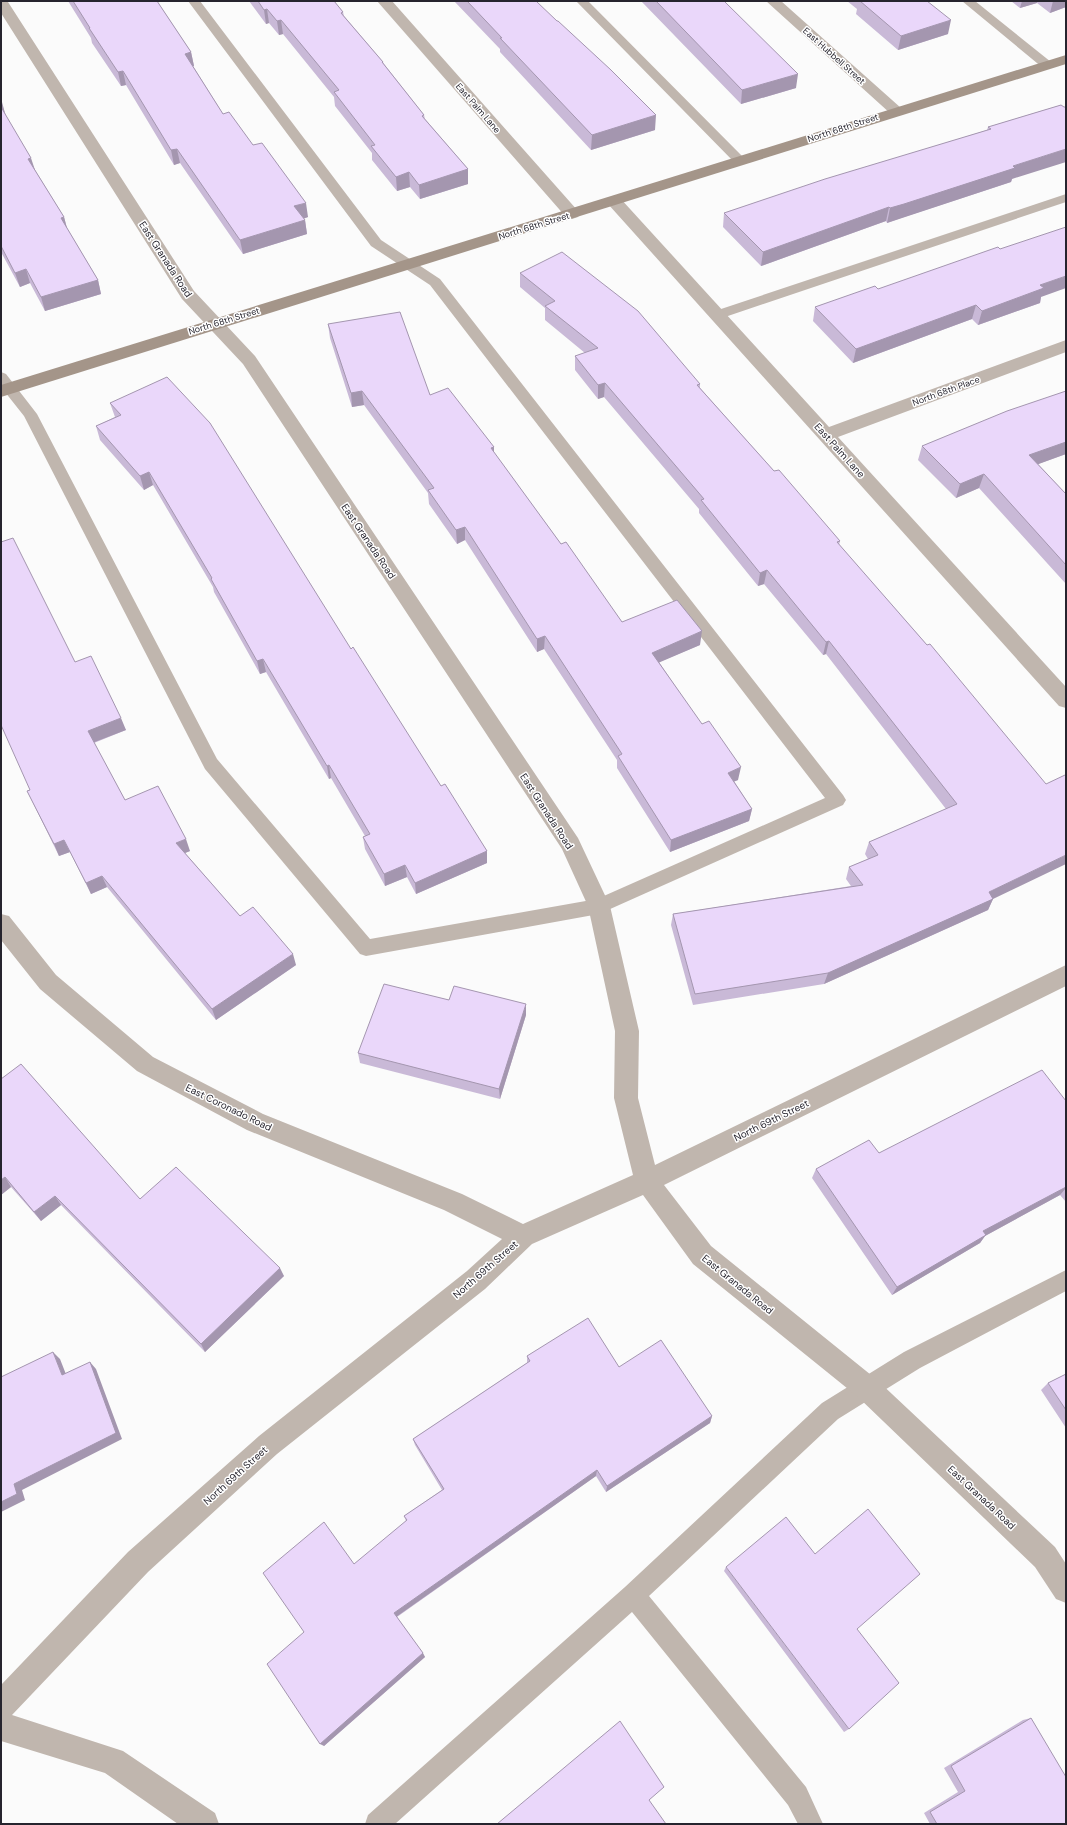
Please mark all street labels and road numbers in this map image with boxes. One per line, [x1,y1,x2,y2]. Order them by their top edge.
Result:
street label: East Hubbell Street [800,25,868,87]
street label: East Palm Lane [453,80,503,136]
street label: North 68th Street [806,111,880,145]
street label: North 68th Street [497,209,571,243]
street label: East Granada Road [136,219,195,300]
street label: North 68th Street [187,304,261,338]
street label: North 68th Place [911,373,981,409]
street label: East Palm Lane [812,420,868,481]
street label: East Granada Road [339,501,399,581]
street label: East Granada Road [517,771,576,852]
street label: East Coronado Road [184,1081,274,1134]
street label: North 69th Street [732,1097,811,1144]
street label: North 69th Street [450,1238,521,1301]
street label: East Granada Road [699,1252,776,1317]
street label: North 69th Street [201,1443,270,1508]
street label: East Granada Road [945,1463,1018,1532]

